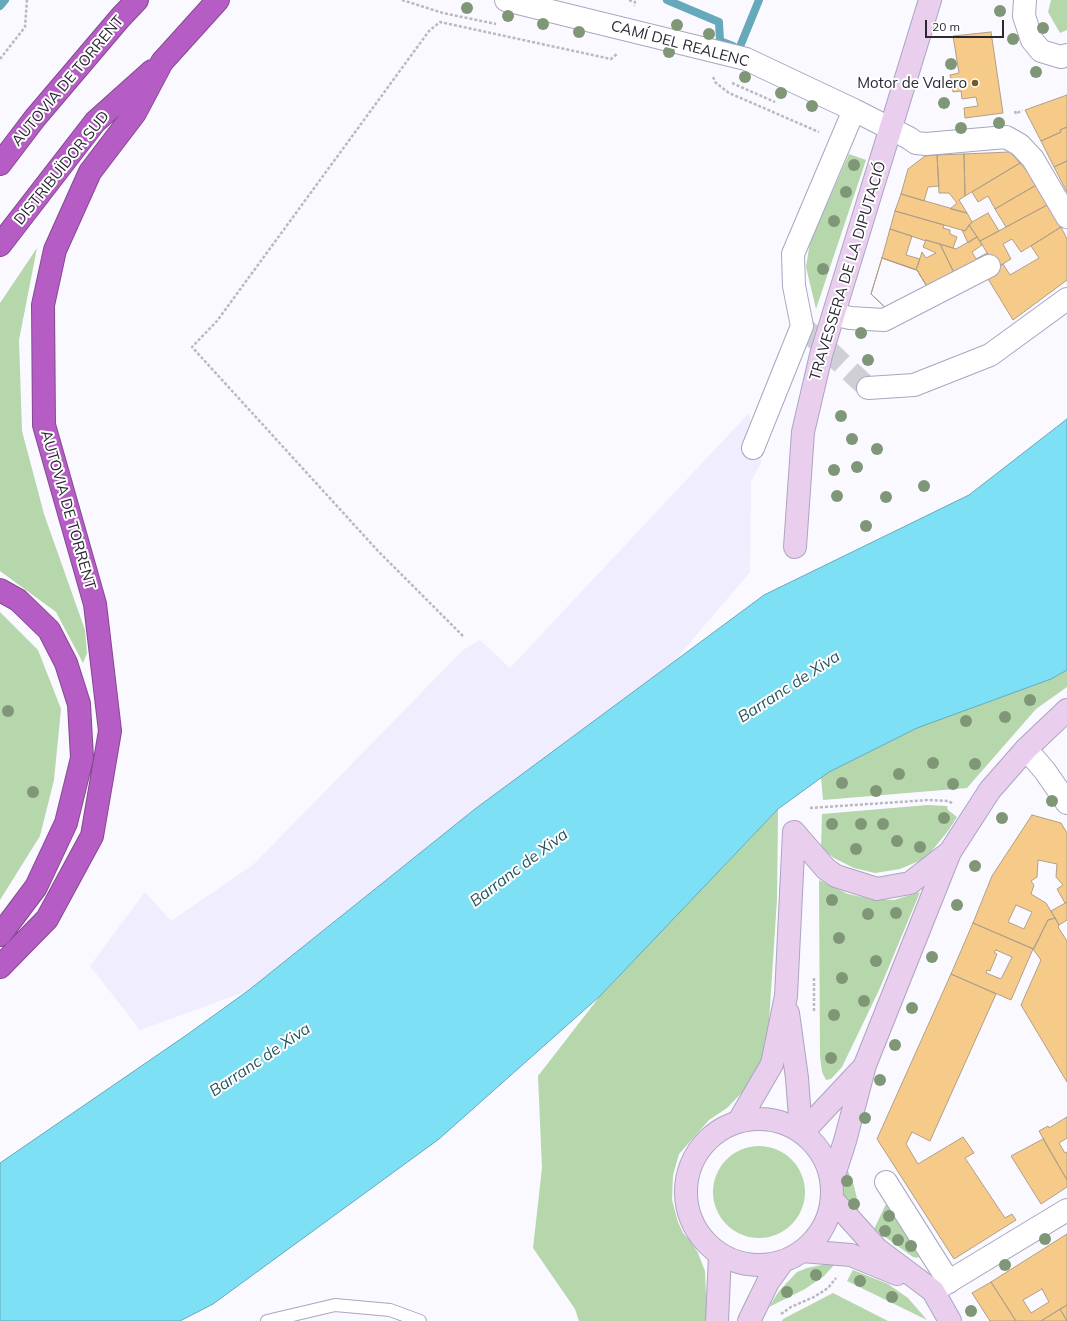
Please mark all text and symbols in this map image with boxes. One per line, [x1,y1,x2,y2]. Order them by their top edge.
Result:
street label: AUTOVIA DE TORRENT [8,12,128,150]
scale bar [927,12,1006,38]
street label: CAMÍ DEL REALENC [609,17,751,71]
text: 20 m [932,19,960,34]
place label: Motor de Valero [857,74,967,92]
marker: Motor de Valero [970,78,980,88]
street label: DISTRIBUÏDOR SUD [11,107,113,229]
street label: TRAVESSERA DE LA DIPUTACIÓ [806,159,890,383]
street label: AUTOVIA DE TORRENT [37,428,99,592]
water label: Barranc de Xiva [734,647,844,727]
water label: Barranc de Xiva [466,825,572,911]
water label: Barranc de Xiva [206,1019,314,1101]

